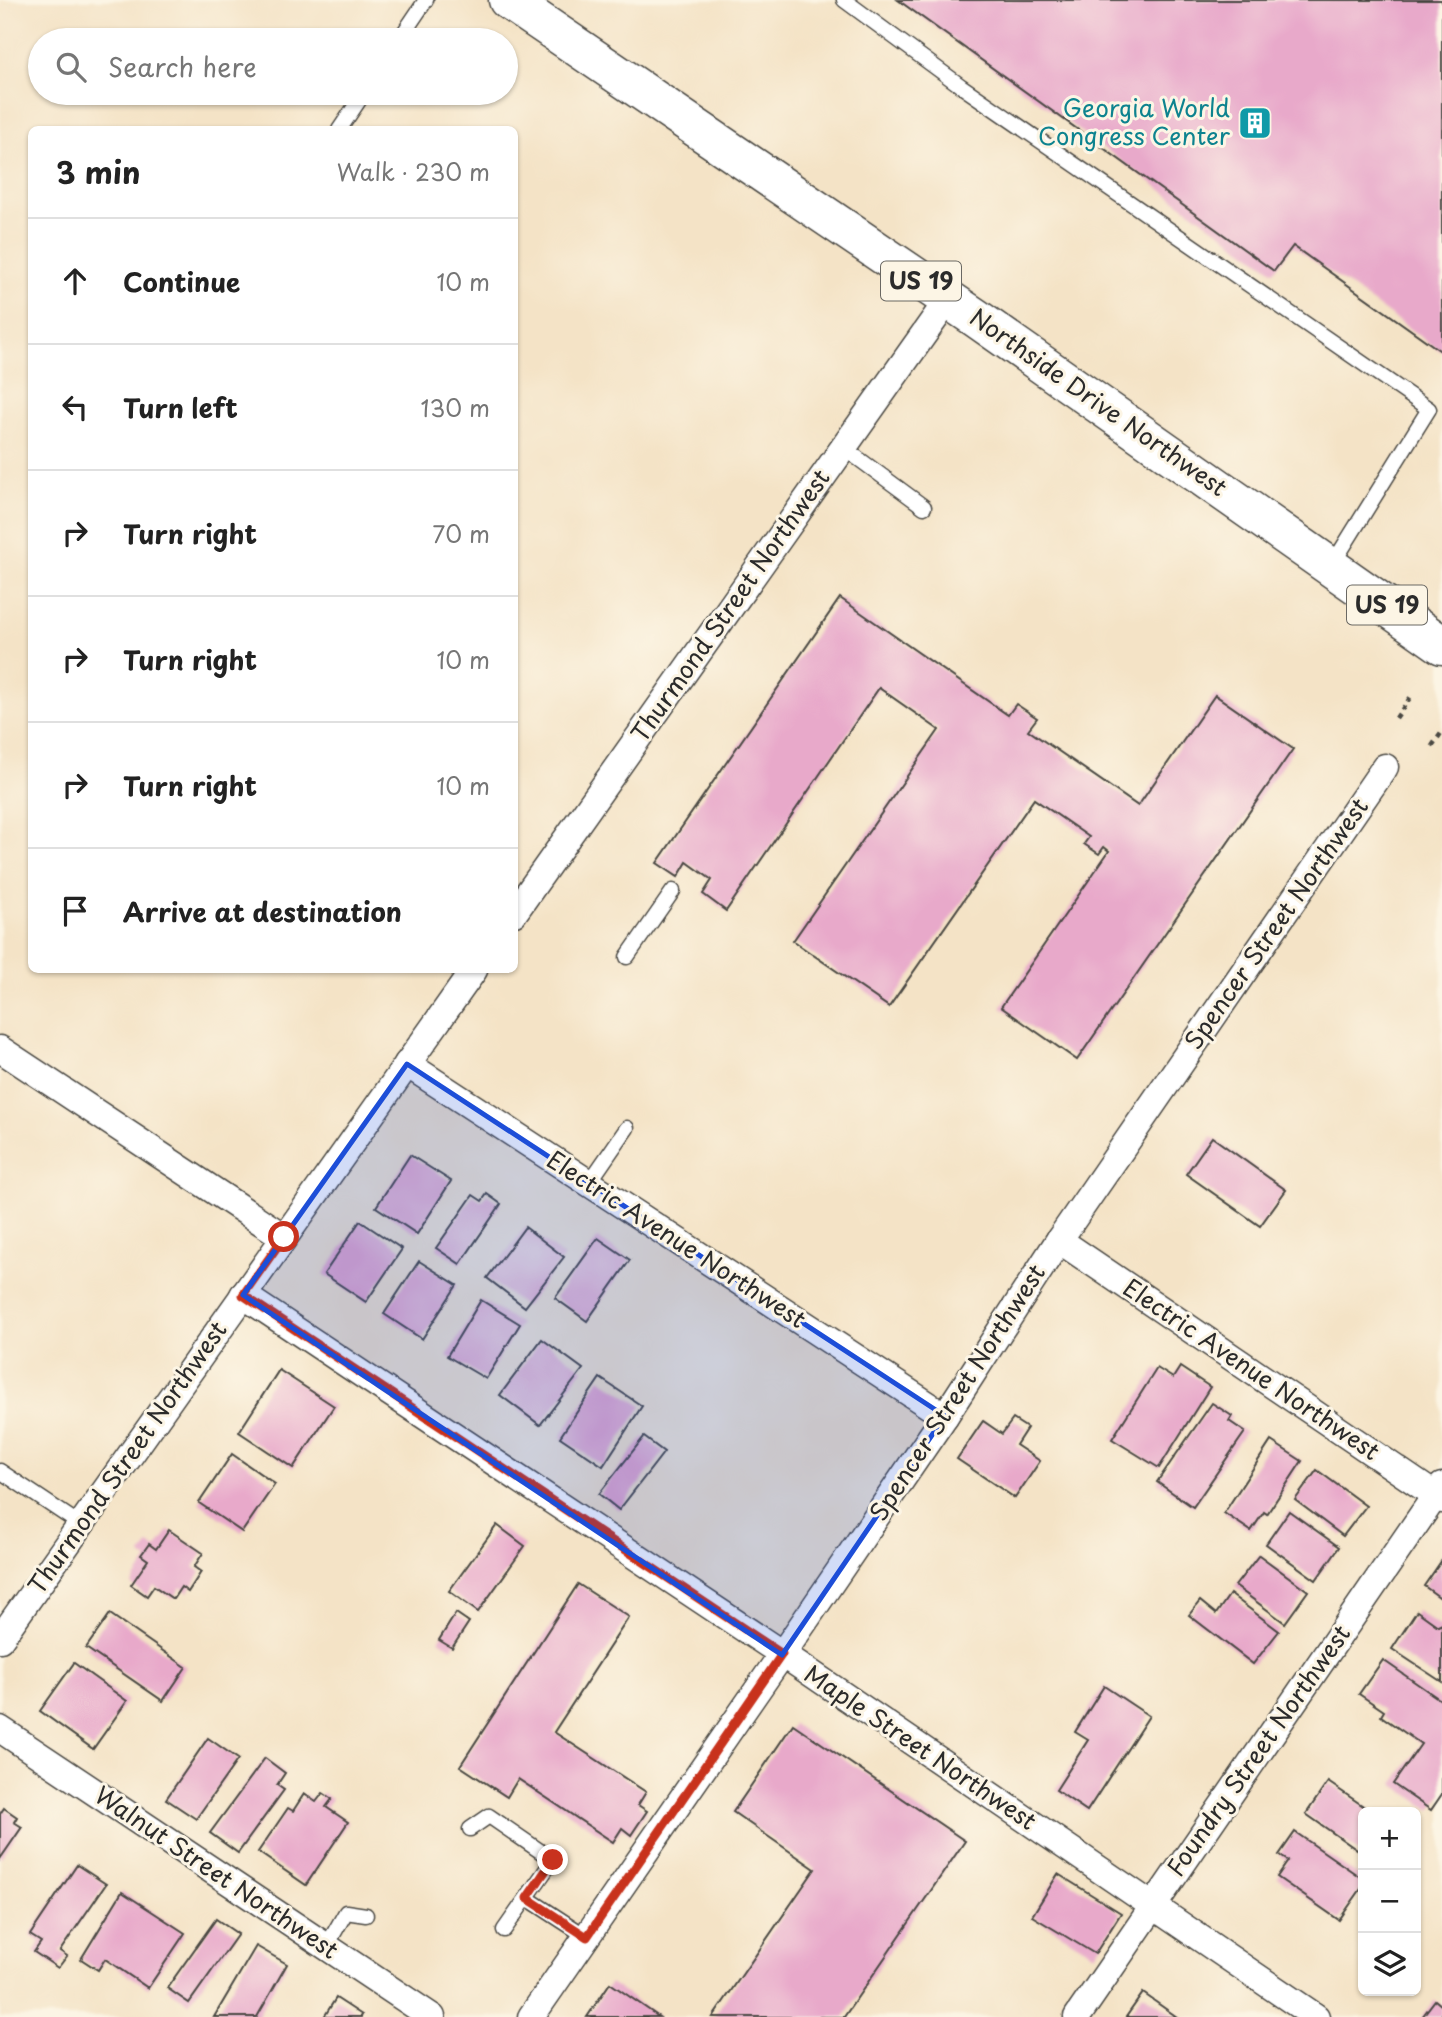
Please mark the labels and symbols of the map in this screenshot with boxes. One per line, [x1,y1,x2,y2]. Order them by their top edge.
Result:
place label: Georgia World Congress Center [1038,89,1231,153]
building icon: Georgia World Congress Center [1236,104,1274,142]
road number: US 19 [881,262,961,300]
street label: Northside Drive Northwest [963,299,1235,504]
street label: Thurmond Street Northwest [621,461,838,749]
road number: US 19 [1347,586,1427,624]
street label: Spencer Street Northwest [1175,790,1376,1056]
street label: Electric Avenue Northwest [540,1141,814,1336]
route start [268,1221,299,1252]
street label: Spencer Street Northwest [860,1257,1053,1527]
street label: Electric Avenue Northwest [1117,1269,1388,1468]
street label: Thurmond Street Northwest [18,1313,235,1601]
street label: Foundry Street Northwest [1157,1617,1358,1883]
street label: Maple Street Northwest [798,1655,1044,1838]
street label: Walnut Street Northwest [88,1776,346,1967]
route end [537,1844,568,1875]

